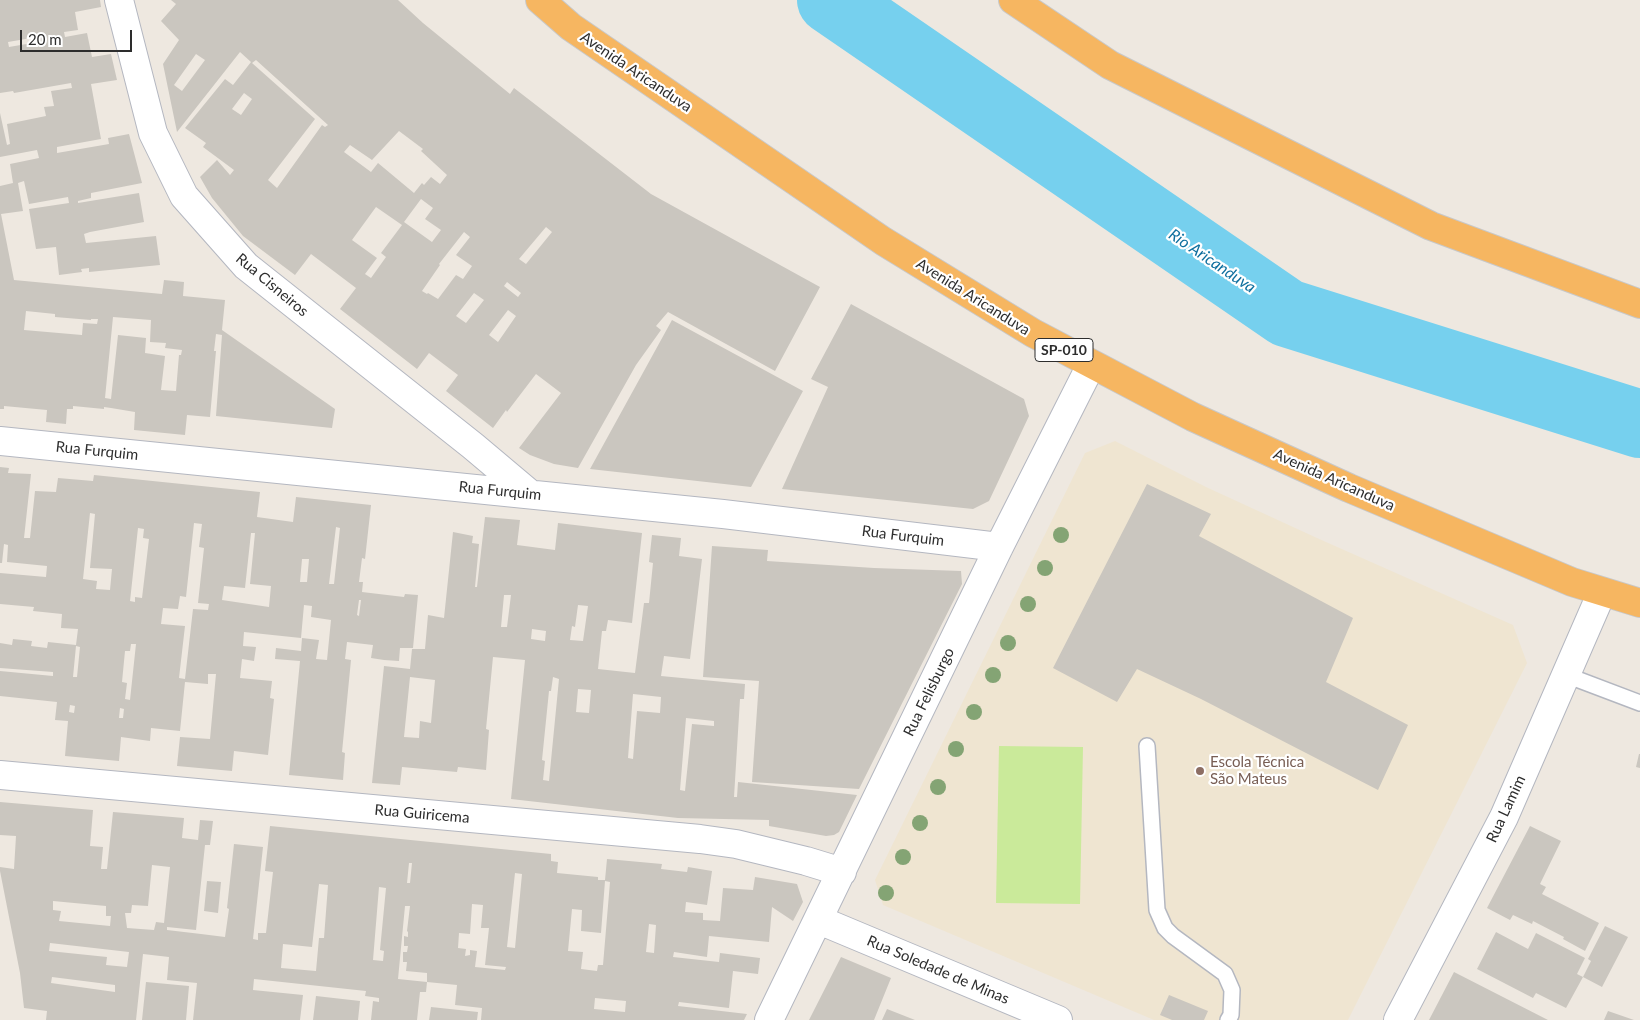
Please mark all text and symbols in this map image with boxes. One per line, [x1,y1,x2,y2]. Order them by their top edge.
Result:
scale bar [22,20,135,52]
street label: Avenida Aricanduva [577,28,695,116]
text: 20 m [28,30,62,48]
water label: Rio Aricanduva [1165,225,1259,297]
street label: Rua Cisneiros [232,250,312,320]
street label: Avenida Aricanduva [913,255,1033,339]
road number: SP-010 [1035,338,1093,362]
street label: Rua Furquim [55,438,139,464]
street label: Avenida Aricanduva [1271,445,1397,515]
street label: Rua Furquim [458,478,542,504]
street label: Rua Furquim [861,522,945,550]
street label: Rua Felisburgo [900,645,958,739]
place label: Escola Técnica São Mateus [1210,753,1304,788]
marker: Escola Técnica São Mateus [1194,765,1206,777]
street label: Rua Lamim [1483,772,1529,846]
street label: Rua Guiricema [374,801,470,827]
street label: Rua Soledade de Minas [864,932,1012,1008]

